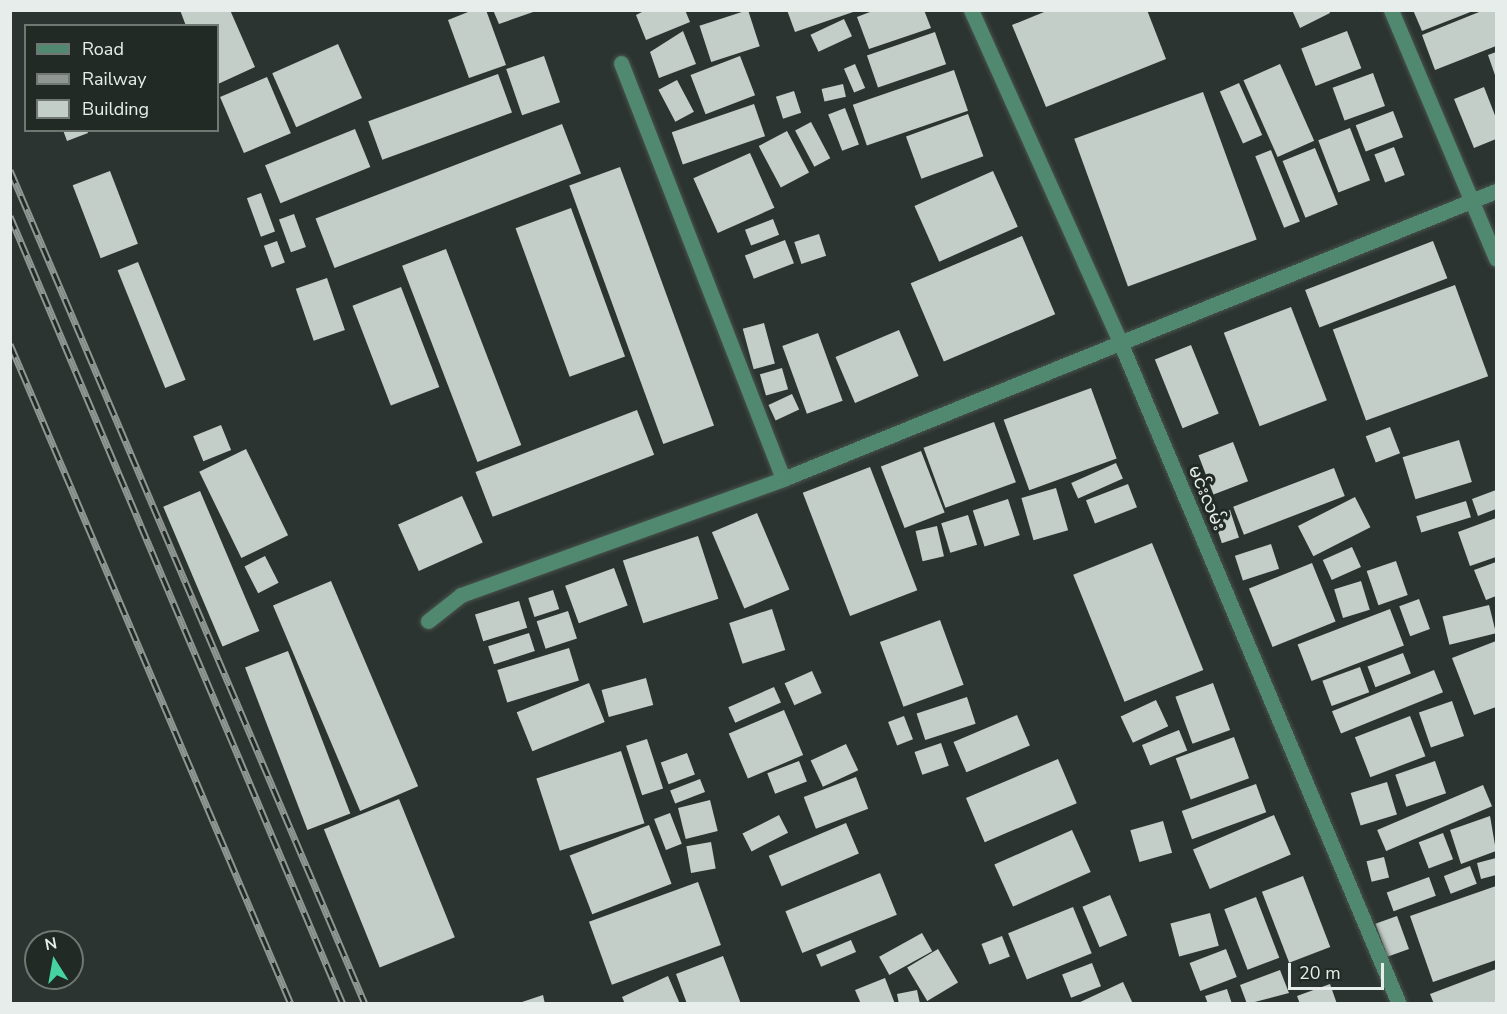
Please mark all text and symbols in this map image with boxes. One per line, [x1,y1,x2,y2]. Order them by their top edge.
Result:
legend [24,24,219,132]
text: Road [82,37,124,61]
text: Railway [82,67,147,91]
text: Building [82,97,149,121]
street label: မင်းလမ်း [1184,462,1230,534]
north arrow [24,930,84,990]
text: N [43,932,59,956]
scale bar [1291,951,1387,989]
text: 20 m [1299,961,1341,985]

